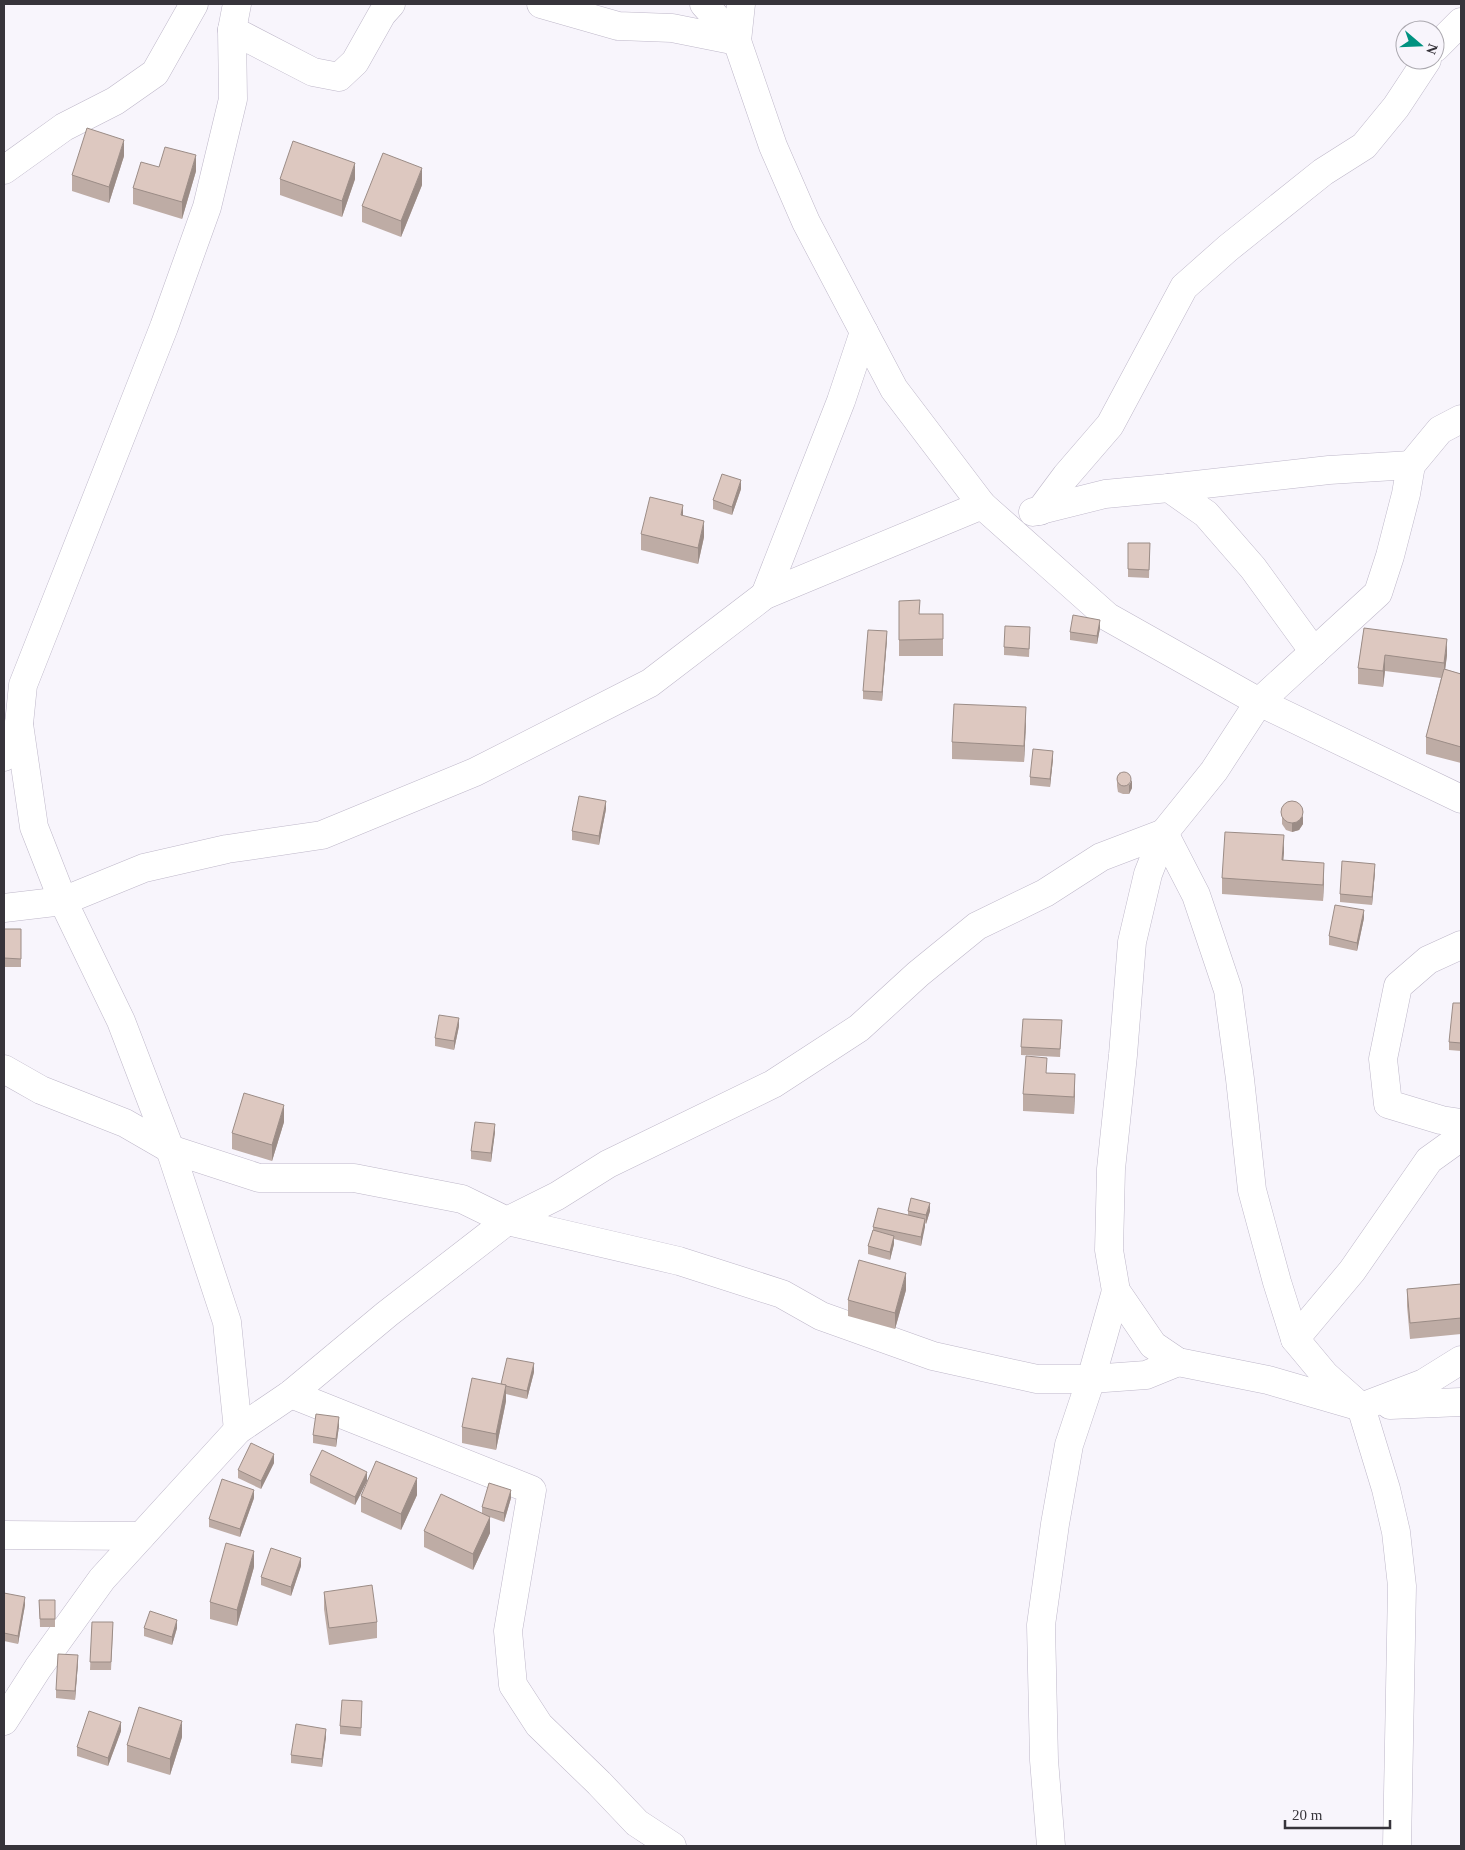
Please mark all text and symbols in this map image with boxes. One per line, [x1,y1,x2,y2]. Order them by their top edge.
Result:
north arrow [1395,20,1445,70]
text: N [1423,42,1441,56]
scale bar [1285,1798,1390,1830]
text: 20 m [1292,1807,1323,1823]

